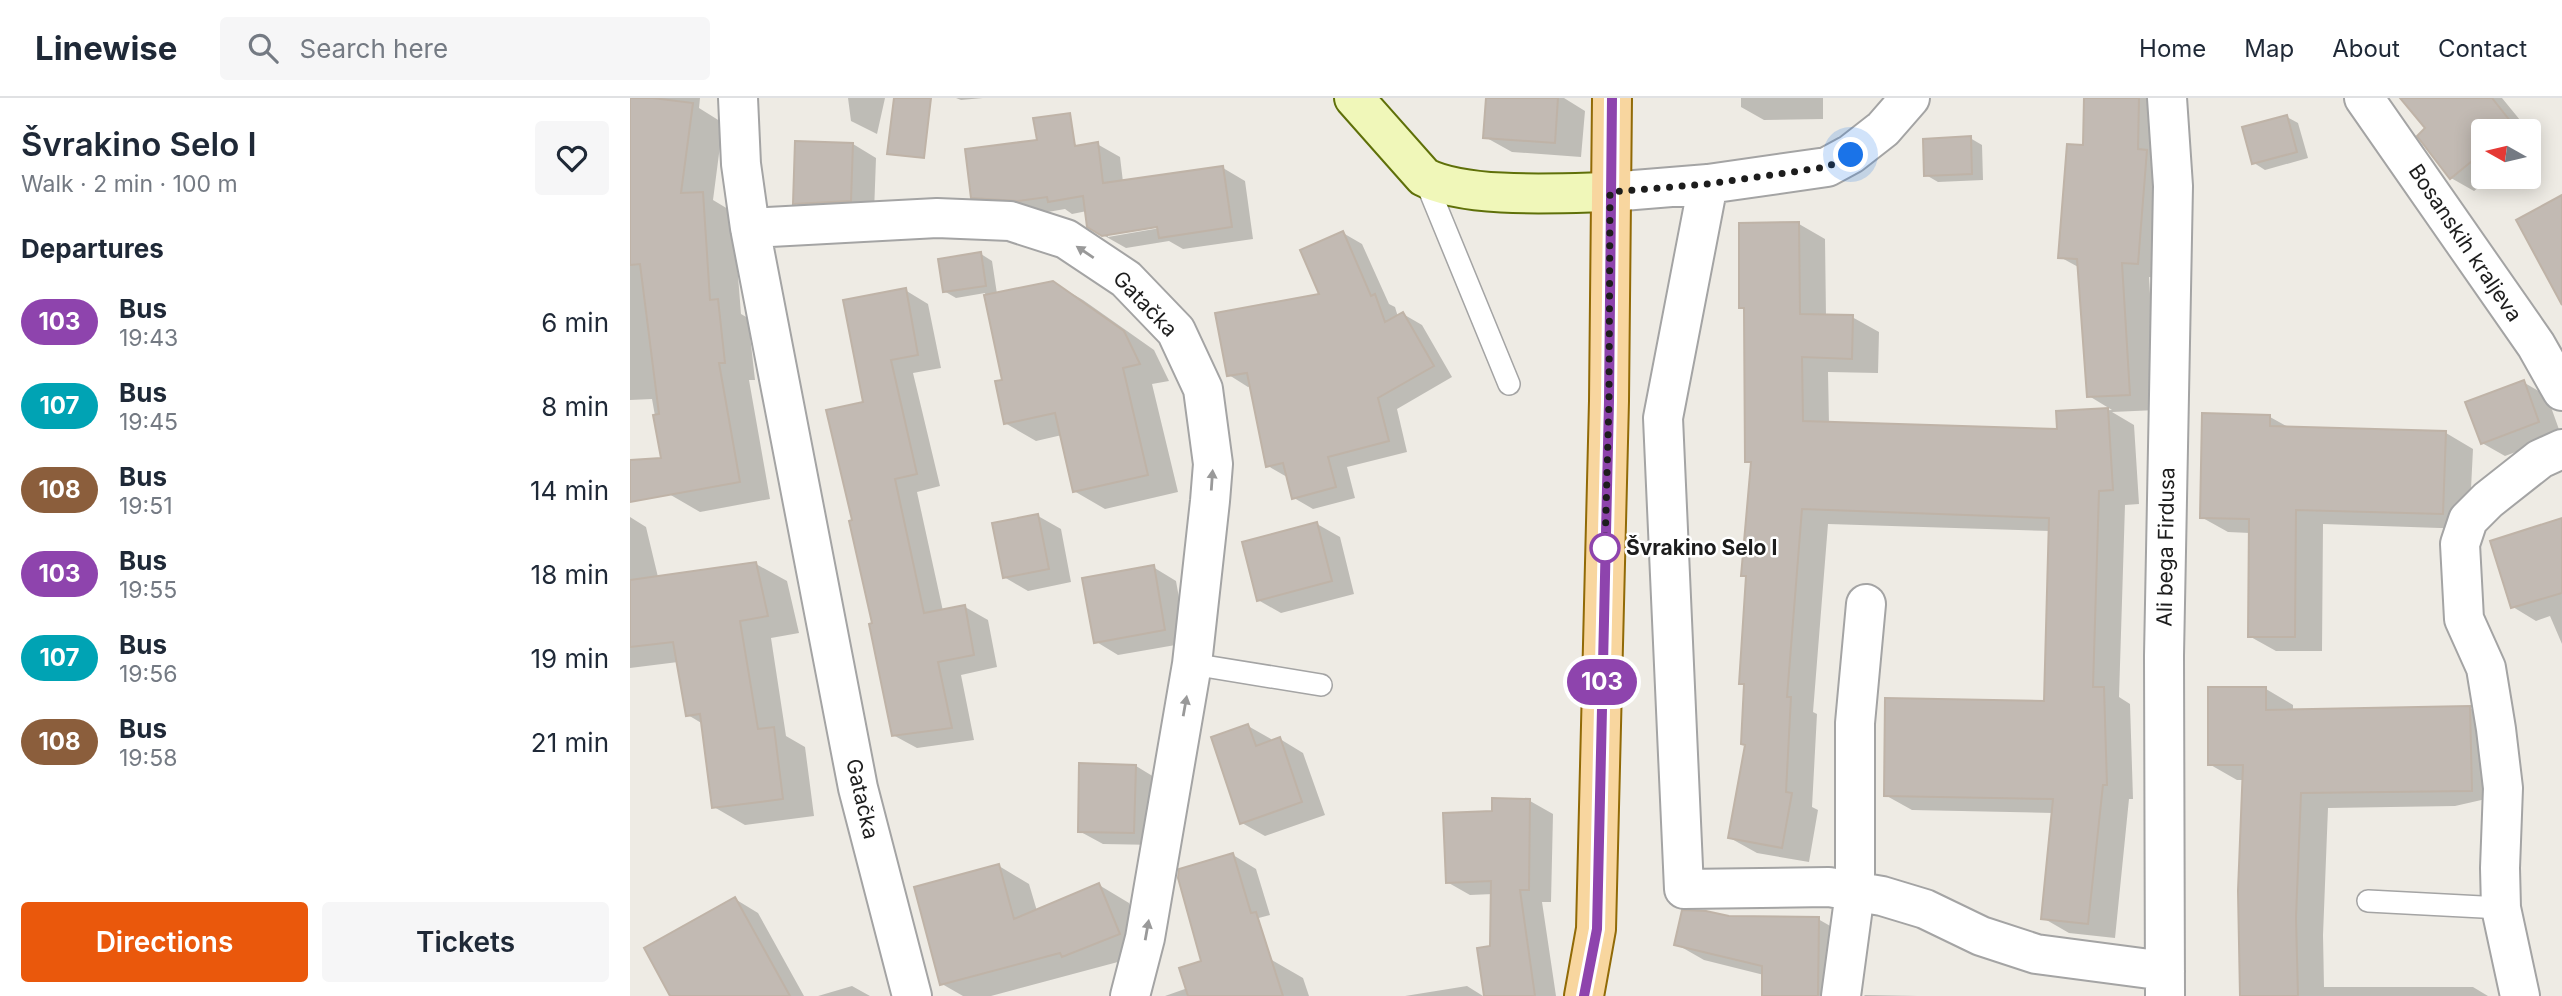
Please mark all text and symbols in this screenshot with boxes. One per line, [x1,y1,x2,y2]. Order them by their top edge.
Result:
search box [220,17,710,80]
text: Linewise [35,28,178,68]
icon: search [244,29,282,67]
text: Search here [300,33,448,64]
text: Home [2139,34,2206,63]
text: Map [2244,34,2294,63]
text: About [2332,34,2400,63]
text: Contact [2438,34,2527,63]
north arrow [2471,119,2541,189]
map controls [2471,119,2541,189]
button: heart [535,121,609,195]
text: Švrakino Selo I [21,124,257,164]
your location [1833,137,1868,172]
street label: Bosanskih kraljeva [2404,159,2527,326]
text: Walk · 2 min · 100 m [21,170,238,198]
text: Departures [21,233,164,264]
one-way arrow [1076,245,1095,258]
street label: Gatačka [1108,266,1183,342]
text: Bus [119,293,167,324]
text: 103 [38,307,81,336]
text: 6 min [541,307,609,338]
text: 19:43 [119,324,178,352]
text: Bus [119,377,167,408]
text: 107 [39,391,80,420]
text: 8 min [541,391,609,422]
text: 19:45 [119,408,178,436]
text: Bus [119,461,167,492]
street label: Ali bega Firdusa [2152,467,2179,627]
one-way arrow [1206,469,1217,491]
text: 108 [38,475,81,504]
text: 14 min [530,475,609,506]
text: 19:51 [119,492,173,520]
marker: Švrakino Selo I [1590,533,1620,563]
place label: Švrakino Selo I [1626,534,1777,560]
text: Bus [119,545,167,576]
text: 103 [38,559,81,588]
text: 18 min [531,559,609,590]
text: 19:55 [119,576,177,604]
text: Bus [119,629,167,660]
text: 107 [39,643,80,672]
text: 19 min [531,643,609,674]
line badge: 103 [1562,659,1642,705]
text: 19:56 [119,660,178,688]
text: 103 [1581,667,1623,696]
one-way arrow [1180,694,1191,716]
text: Bus [119,713,167,744]
text: 108 [38,727,81,756]
text: 21 min [531,727,609,758]
text: 19:58 [119,744,177,772]
street label: Gatačka [841,756,884,841]
button: Directions [21,902,308,982]
button: Tickets [322,902,609,982]
one-way arrow [1141,919,1152,941]

